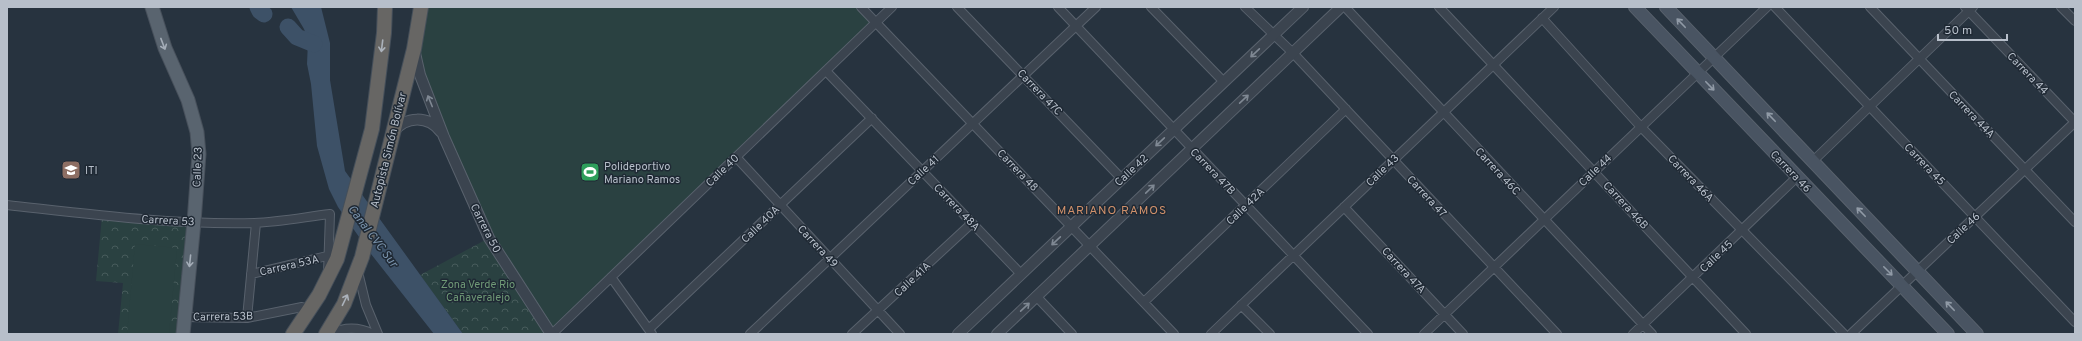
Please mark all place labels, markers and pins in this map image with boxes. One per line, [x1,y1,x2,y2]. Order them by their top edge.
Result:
school or university icon: ITI [60,159,82,181]
place label: Polideportivo Mariano Ramos [604,160,680,187]
sports icon: Polideportivo Mariano Ramos [579,161,601,183]
place label: ITI [85,164,98,178]

